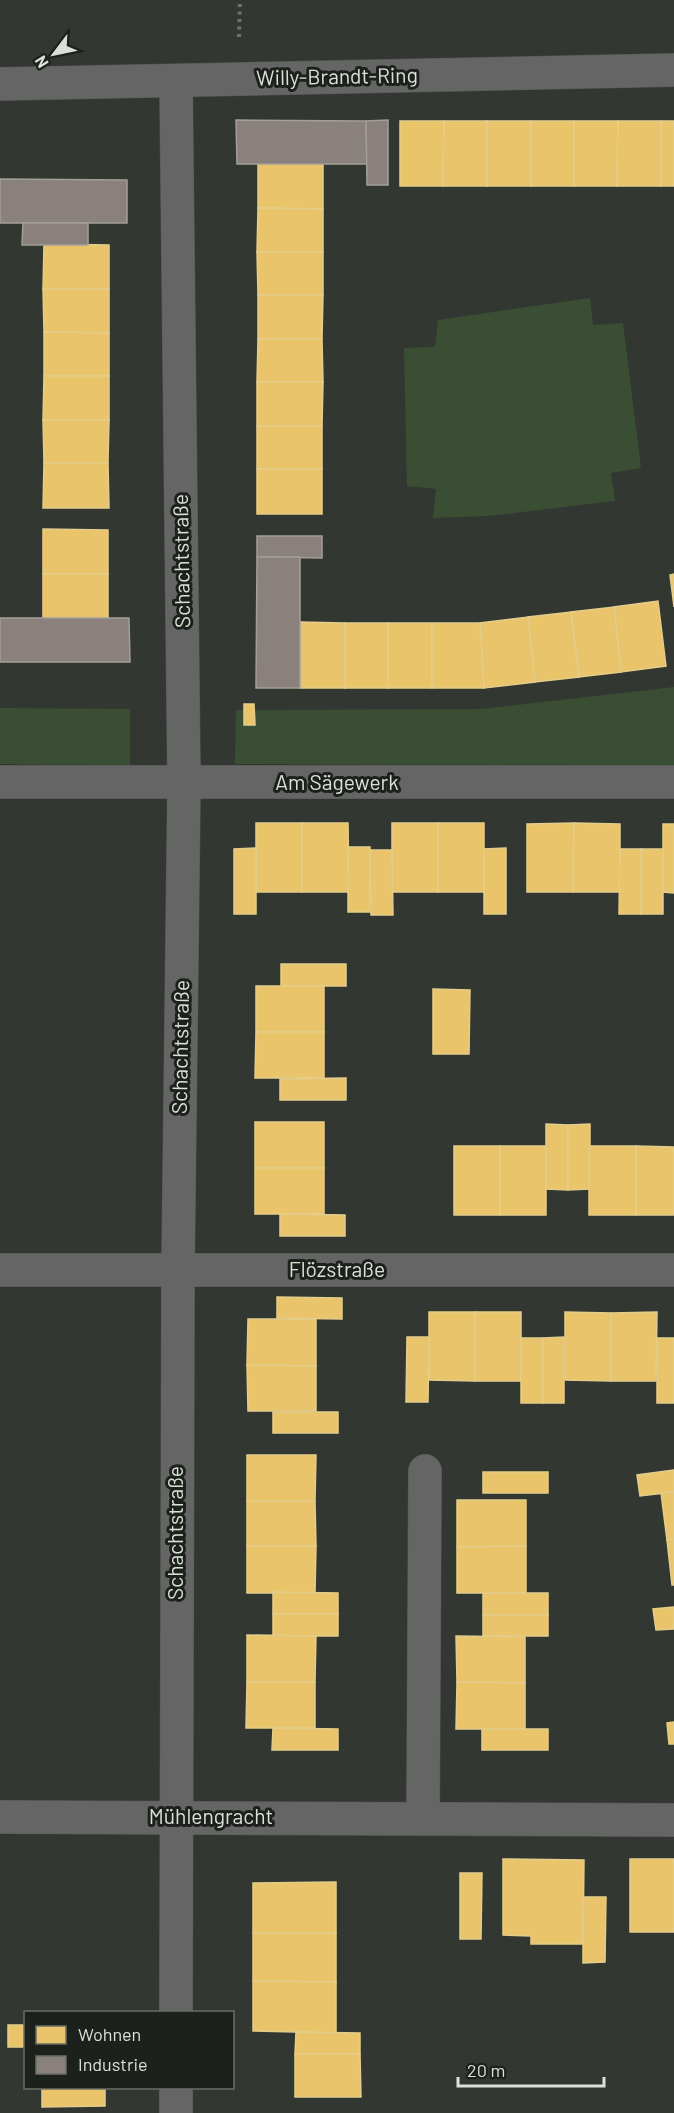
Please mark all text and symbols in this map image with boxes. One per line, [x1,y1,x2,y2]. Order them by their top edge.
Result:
north arrow [24,24,84,84]
text: N [30,53,52,72]
street label: Willy-Brandt-Ring [256,62,418,89]
street label: Schachtstraße [167,494,194,628]
street label: Am Sägewerk [275,769,399,794]
street label: Schachtstraße [166,980,193,1114]
street label: Flözstraße [289,1256,385,1281]
street label: Schachtstraße [162,1466,187,1600]
street label: Mühlengracht [149,1803,273,1828]
legend [24,2011,234,2089]
text: Wohnen [78,2023,141,2045]
scale bar [458,2050,604,2088]
text: Industrie [78,2053,148,2075]
text: 20 m [467,2059,505,2081]

